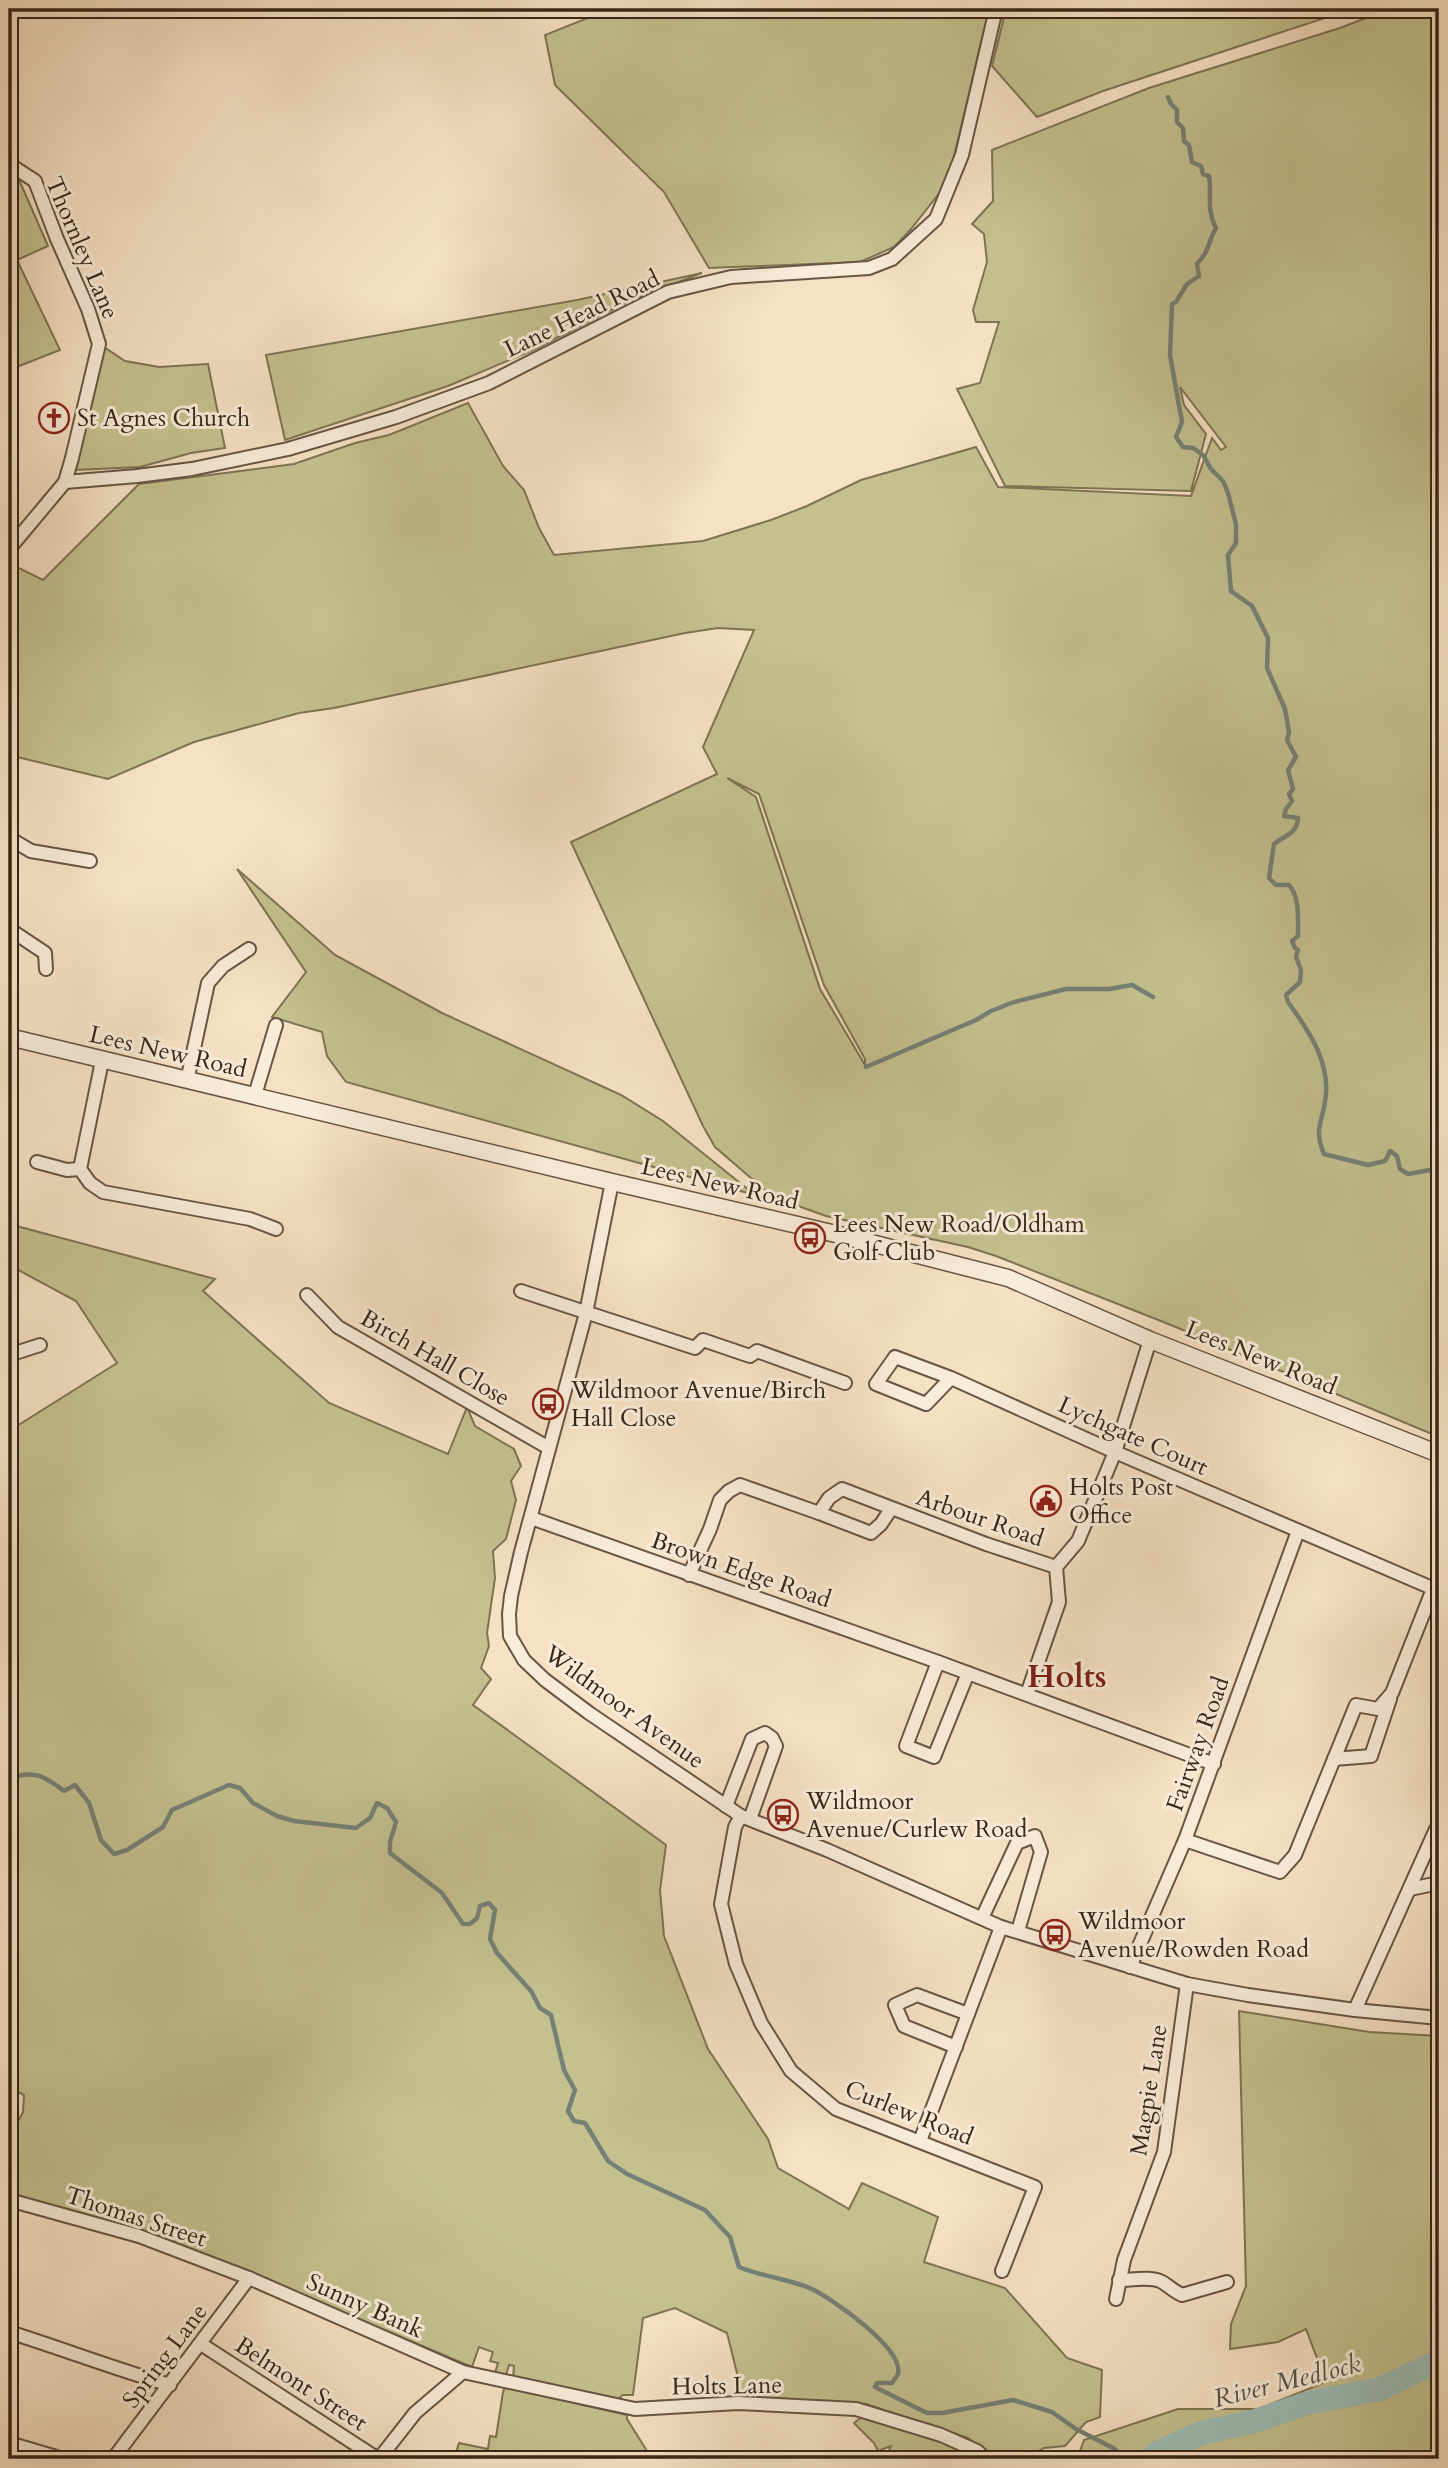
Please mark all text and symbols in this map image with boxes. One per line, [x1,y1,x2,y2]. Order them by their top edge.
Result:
street label: Thornley Lane [37,172,127,324]
street label: Lane Head Road [499,262,665,366]
church icon: St Agnes Church [37,401,71,435]
place label: St Agnes Church [77,402,250,435]
street label: Lees New Road [86,1018,250,1086]
street label: Lees New Road [638,1150,802,1218]
place label: Lees New Road/Oldham Golf Club [833,1208,1086,1269]
bus stop icon: Lees New Road/Oldham Golf Club [793,1221,827,1255]
street label: Birch Hall Close [354,1302,516,1414]
street label: Lees New Road [1180,1313,1342,1403]
place label: Wildmoor Avenue/Birch Hall Close [570,1374,826,1435]
bus stop icon: Wildmoor Avenue/Birch Hall Close [531,1387,565,1421]
street label: Lychgate Court [1053,1388,1214,1484]
place label: Holts Post Office [1069,1471,1173,1532]
street label: Arbour Road [912,1481,1048,1555]
public building icon: Holts Post Office [1029,1484,1063,1518]
street label: Brown Edge Road [647,1524,836,1616]
street label: Wildmoor Avenue [536,1637,711,1777]
district label: Holts [1027,1655,1107,1699]
street label: Fairway Road [1158,1672,1238,1816]
place label: Wildmoor Avenue/Curlew Road [805,1785,1028,1846]
bus stop icon: Wildmoor Avenue/Curlew Road [766,1798,800,1832]
place label: Wildmoor Avenue/Rowden Road [1077,1905,1309,1966]
bus stop icon: Wildmoor Avenue/Rowden Road [1038,1918,1072,1952]
street label: Magpie Lane [1122,2022,1176,2158]
street label: Curlew Road [840,2072,978,2154]
street label: Thomas Street [61,2179,211,2255]
street label: Sunny Bank [301,2266,429,2347]
street label: Spring Lane [115,2297,215,2415]
street label: Belmont Street [228,2329,374,2439]
water label: River Medlock [1210,2346,1364,2416]
street label: Holts Lane [671,2369,783,2403]

